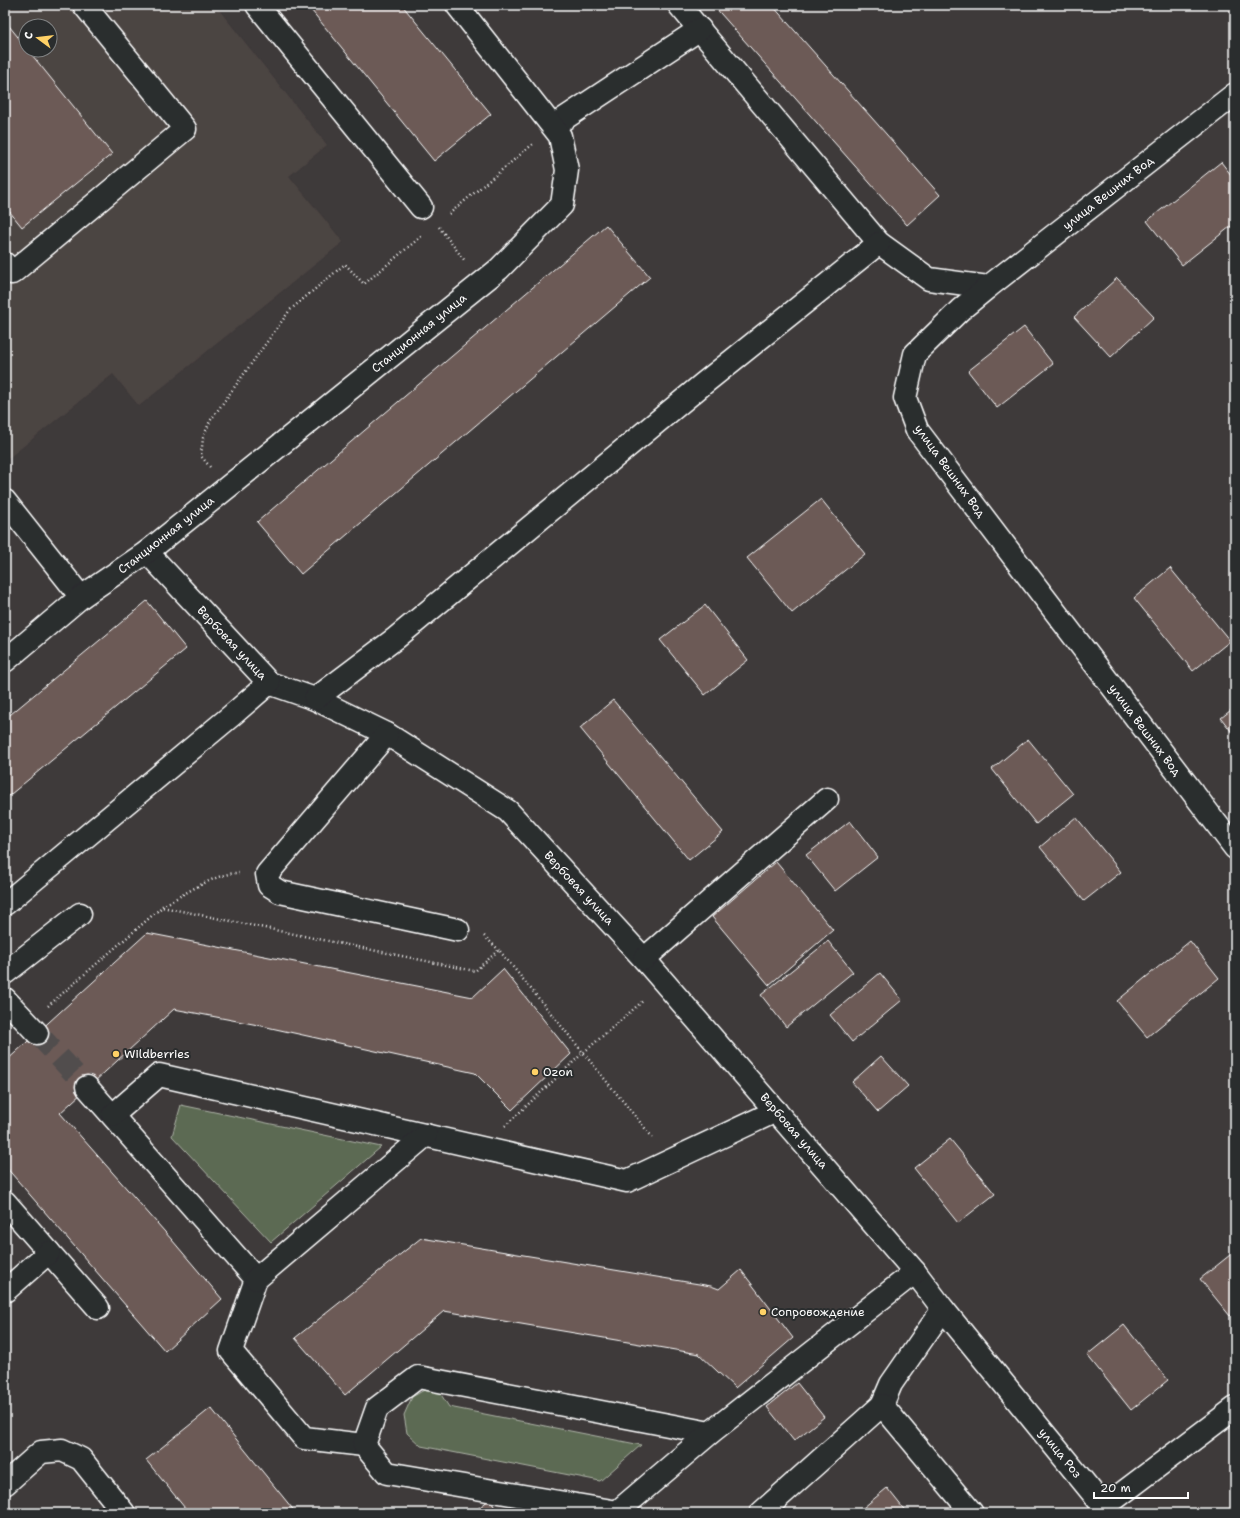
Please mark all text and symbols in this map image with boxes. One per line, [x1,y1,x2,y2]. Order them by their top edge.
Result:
north arrow [18,18,58,58]
text: С [21,30,37,41]
street label: улица Вешних Вод [1059,152,1157,234]
street label: Станционная улица [368,289,470,376]
street label: улица Вешних Вод [911,421,989,521]
street label: Станционная улица [115,492,218,578]
street label: Вербовая улица [194,603,271,684]
street label: улица Вешних Вод [1105,681,1185,780]
street label: Вербовая улица [541,848,618,929]
place label: Wildberries [124,1046,190,1062]
marker: Wildberries [111,1049,121,1059]
place label: Ozon [543,1064,573,1080]
marker: Ozon [530,1067,540,1077]
street label: Вербовая улица [757,1090,832,1173]
place label: Сопровождение [771,1304,865,1320]
marker: Сопровождение [758,1307,768,1317]
street label: улица Роз [1035,1425,1085,1481]
scale bar [1094,1474,1188,1500]
text: 20 m [1100,1480,1131,1496]

